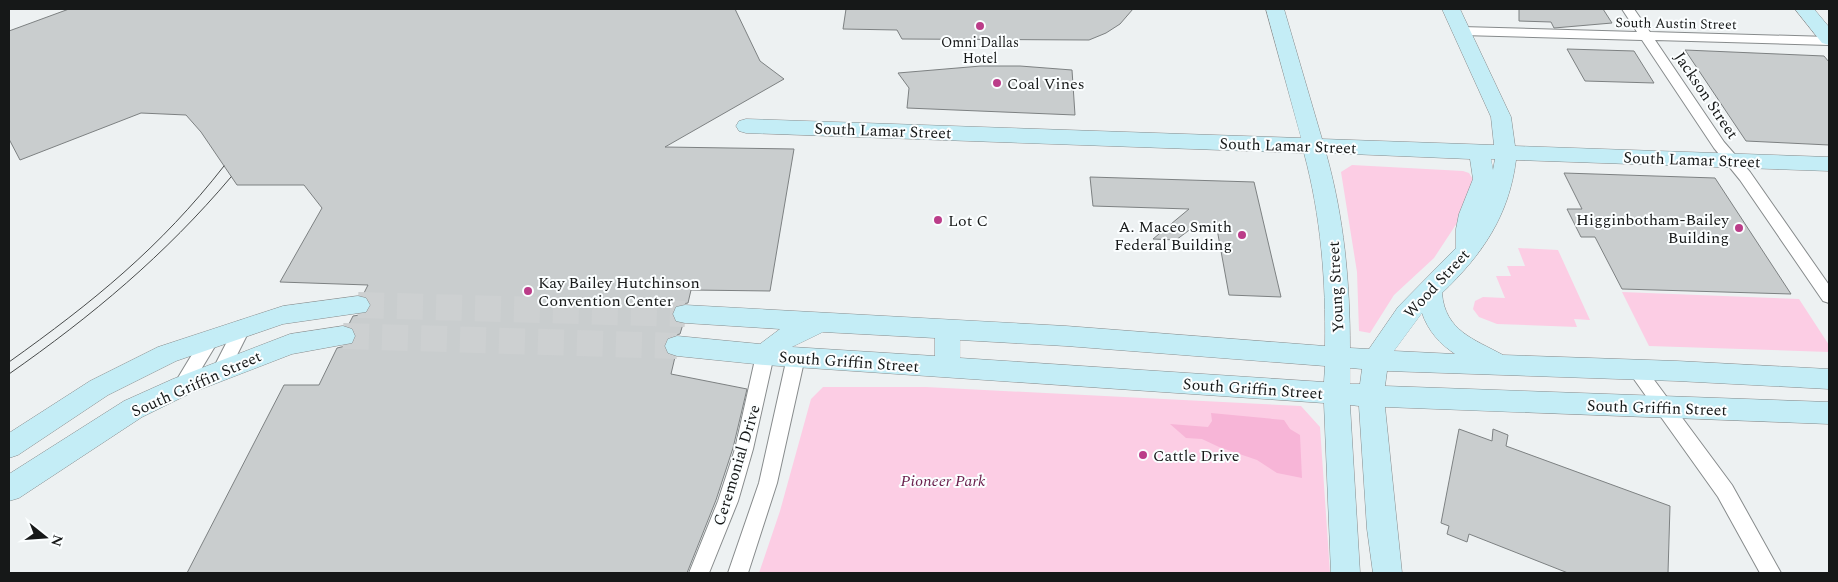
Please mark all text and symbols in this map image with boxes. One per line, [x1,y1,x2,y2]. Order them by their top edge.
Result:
street label: South Austin Street [1615,12,1737,35]
marker: Omni Dallas Hotel [974,20,986,32]
place label: Omni Dallas Hotel [941,32,1019,69]
street label: Jackson Street [1668,47,1744,144]
place label: Coal Vines [1007,72,1085,96]
marker: Coal Vines [991,77,1003,89]
street label: South Lamar Street [814,117,952,145]
street label: South Lamar Street [1219,132,1357,160]
street label: South Lamar Street [1623,146,1761,174]
place label: Higginbotham-Bailey Building [1576,208,1730,250]
place label: Lot C [948,209,988,233]
marker: Lot C [932,214,944,226]
place label: A. Maceo Smith Federal Building [1114,215,1232,257]
marker: Higginbotham-Bailey Building [1733,222,1745,234]
marker: A. Maceo Smith Federal Building [1236,229,1248,241]
street label: Young Street [1322,240,1350,333]
street label: Wood Street [1398,243,1476,324]
place label: Kay Bailey Hutchinson Convention Center [538,271,700,313]
marker: Kay Bailey Hutchinson Convention Center [522,285,534,297]
street label: South Griffin Street [127,344,266,423]
street label: South Griffin Street [778,345,920,379]
street label: South Griffin Street [1182,372,1324,406]
street label: South Griffin Street [1586,394,1728,422]
street label: Ceremonial Drive [707,402,767,529]
place label: Cattle Drive [1153,444,1239,468]
marker: Cattle Drive [1137,449,1149,461]
park label: Pioneer Park [901,469,986,493]
north arrow [20,512,70,562]
text: N [45,532,69,549]

